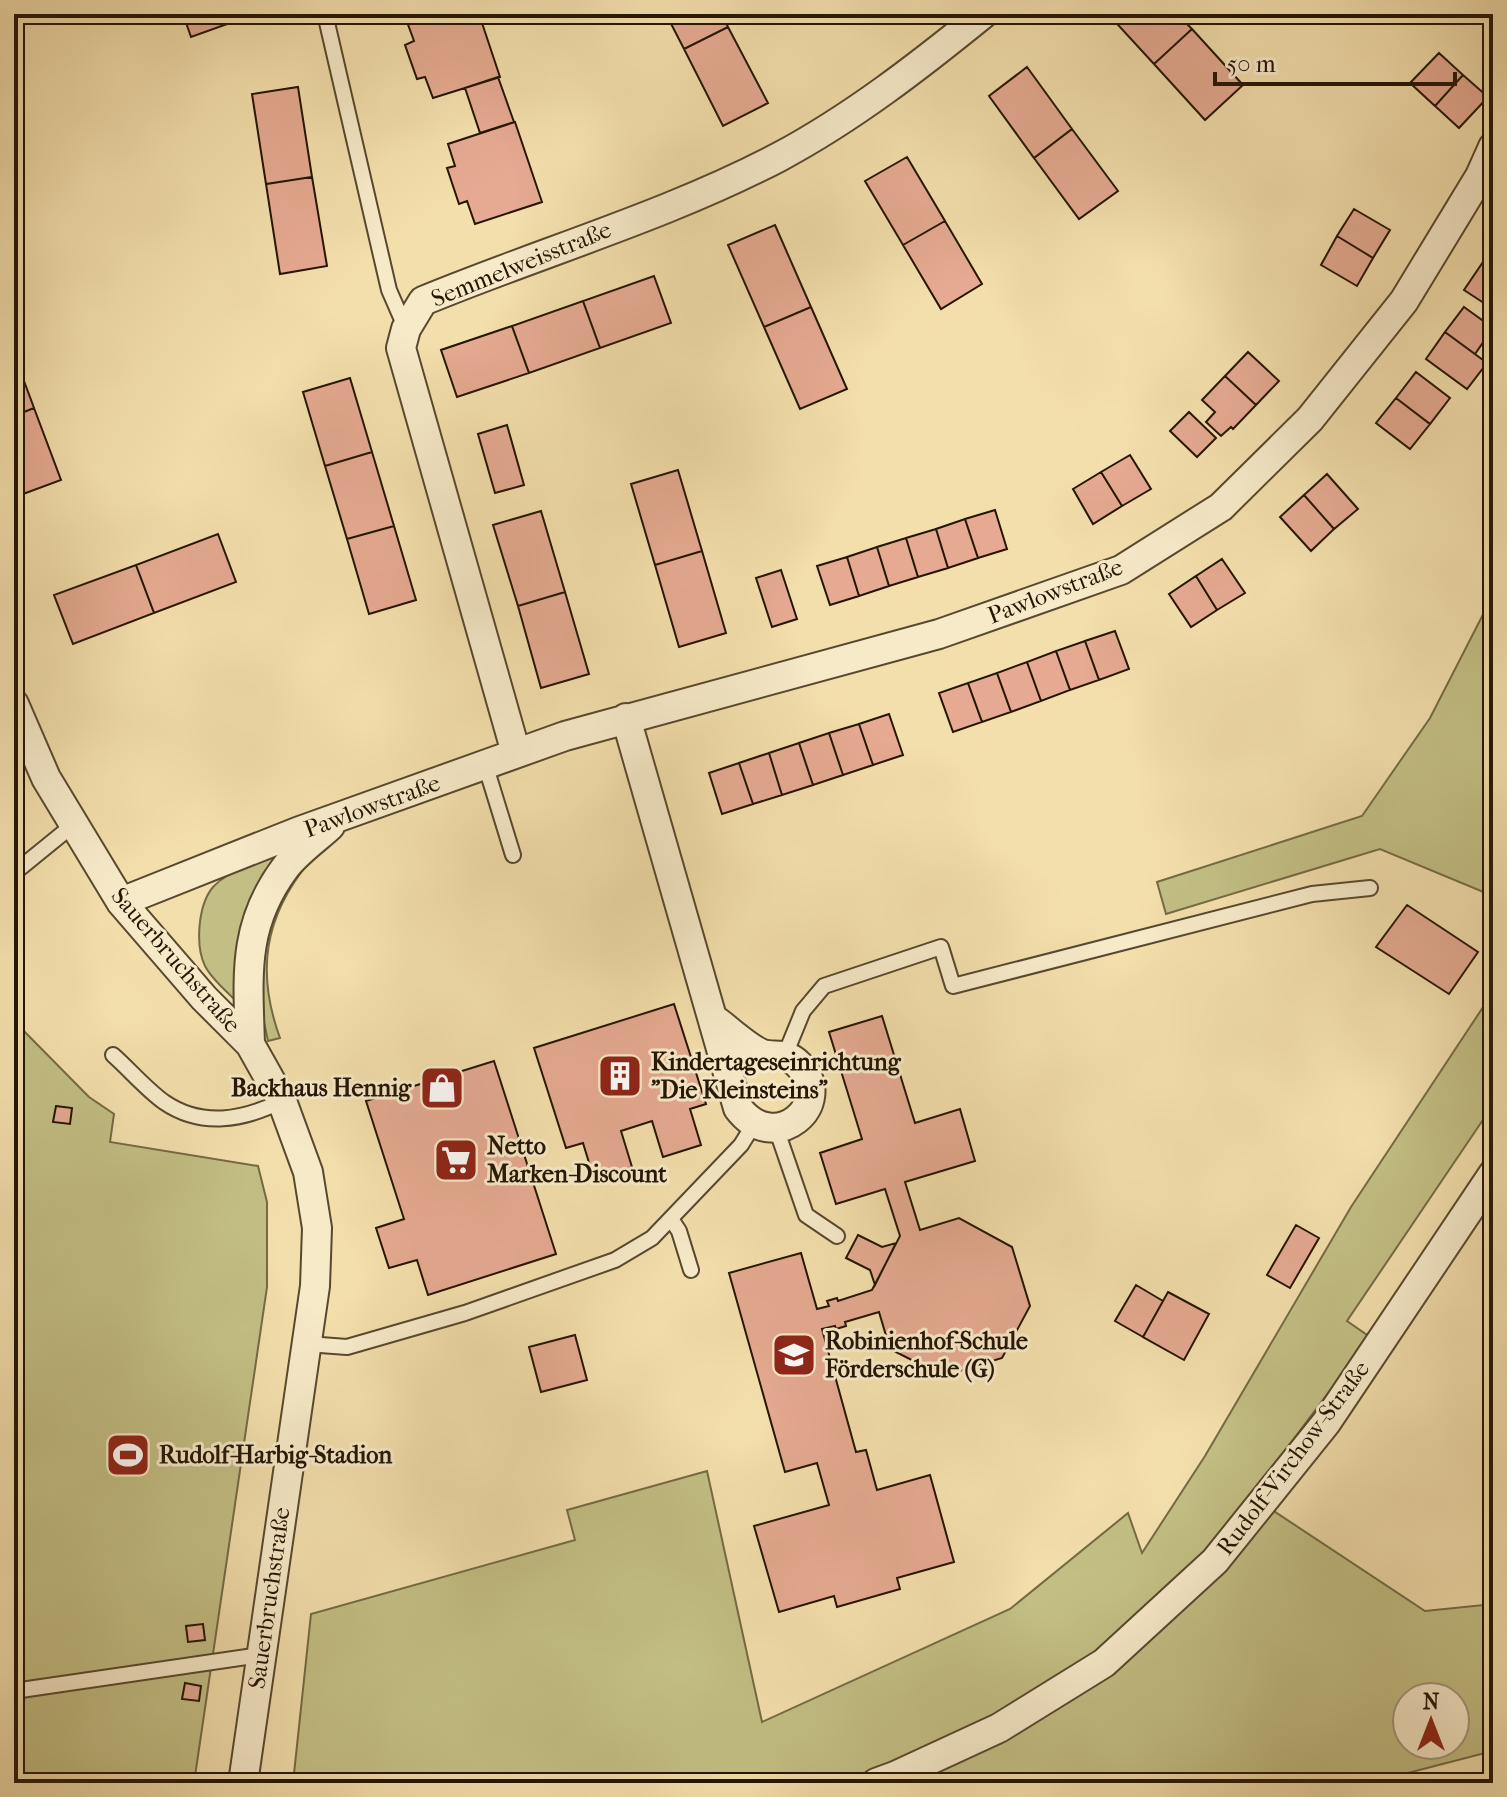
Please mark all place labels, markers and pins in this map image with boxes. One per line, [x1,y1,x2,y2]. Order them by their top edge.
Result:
place label: Kindertageseinrichtung "Die Kleinsteins" [651,1048,902,1104]
building icon: Kindertageseinrichtung "Die Kleinsteins" [596,1052,644,1100]
shop icon: Backhaus Hennig [418,1064,466,1112]
place label: Backhaus Hennig [231,1074,412,1102]
place label: Netto Marken-Discount [487,1132,667,1188]
supermarket icon: Netto Marken-Discount [432,1136,480,1184]
place label: Robinienhof-Schule Förderschule (G) [824,1327,1028,1383]
school or university icon: Robinienhof-Schule Förderschule (G) [770,1331,818,1379]
sports icon: Rudolf-Harbig-Stadion [104,1431,152,1479]
place label: Rudolf-Harbig-Stadion [159,1441,393,1469]

